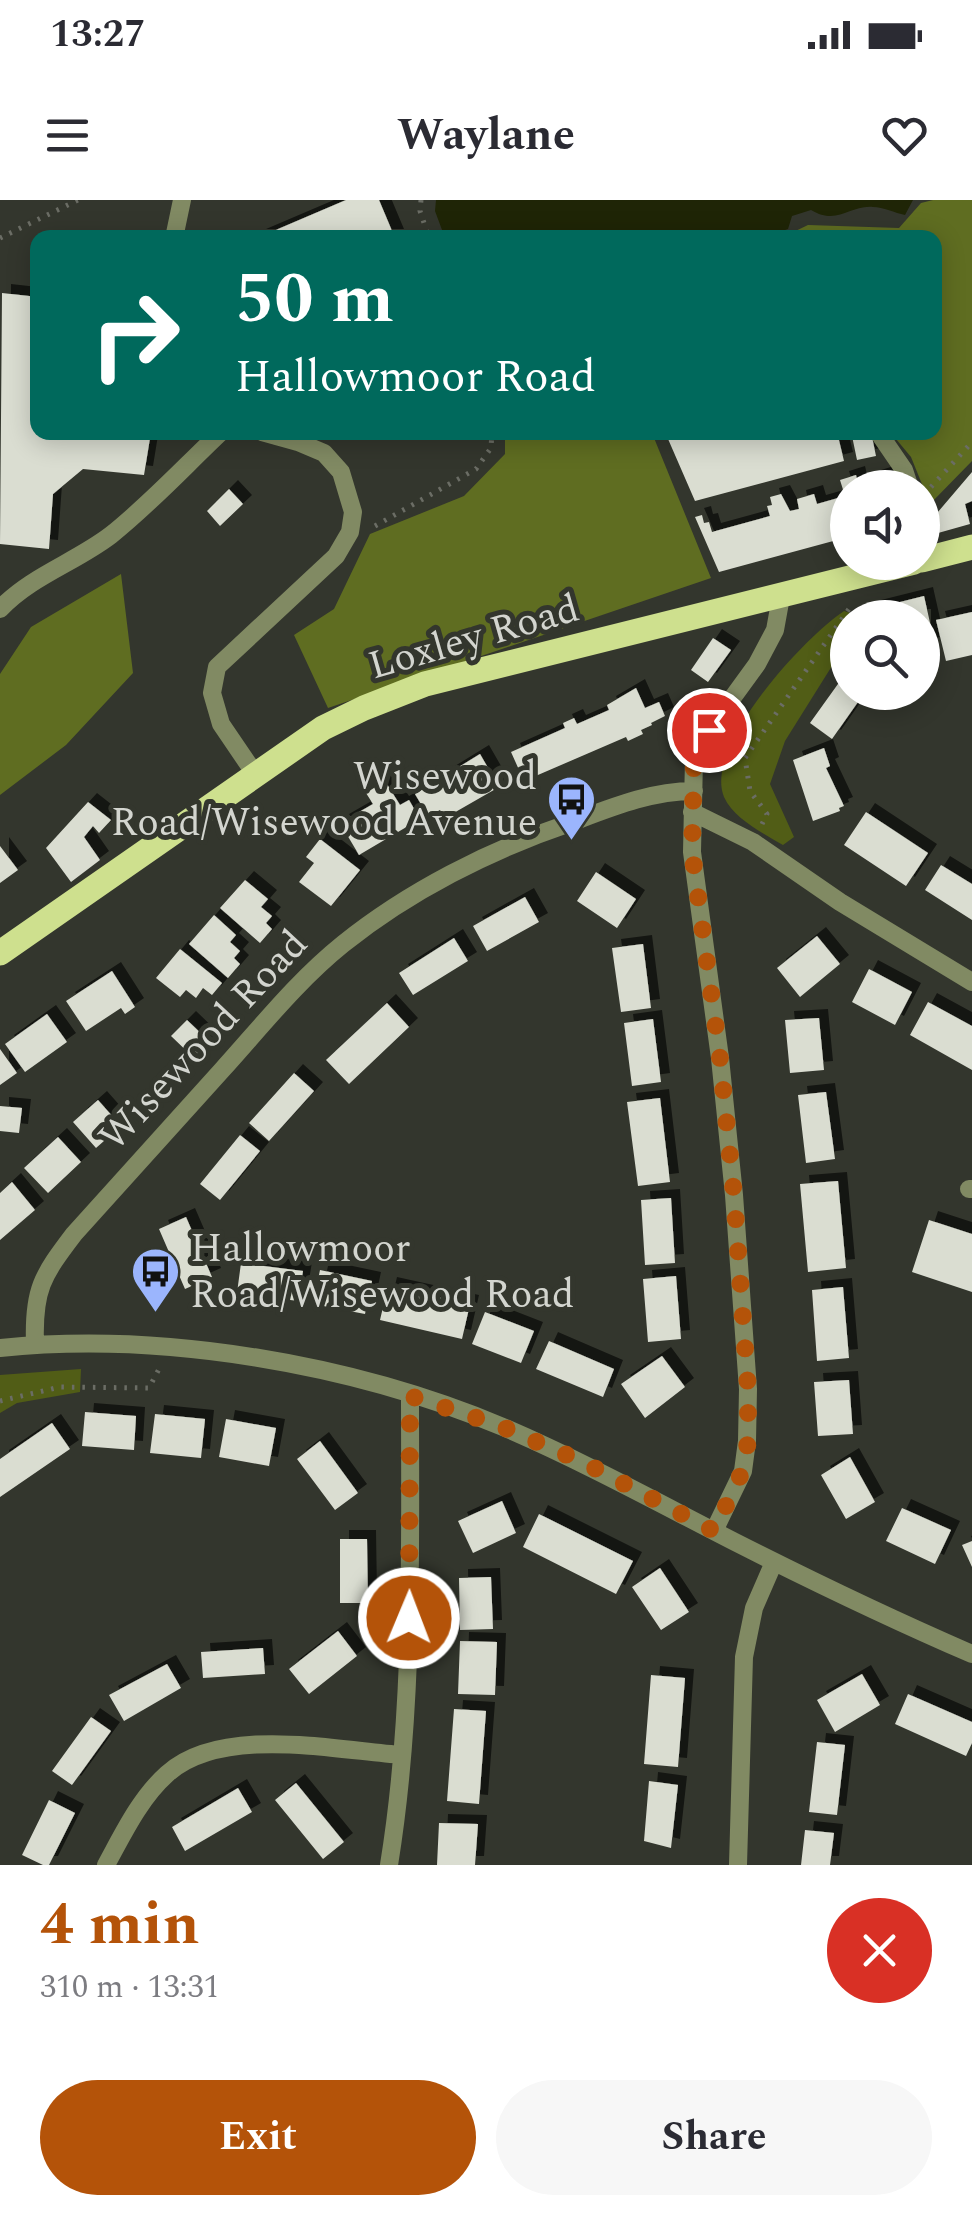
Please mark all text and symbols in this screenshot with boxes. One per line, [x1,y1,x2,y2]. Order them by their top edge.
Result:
text: 13:27 [50,6,145,64]
text: Waylane [397,101,575,170]
icon: menu [40,108,95,163]
icon: heart [877,108,932,163]
text: 50 m [235,247,394,353]
icon: right [70,270,200,400]
text: Hallowmoor Road [235,343,596,412]
map controls [830,470,940,710]
button: sound [830,470,940,580]
street label: Loxley Road [361,579,587,697]
button: search [830,600,940,710]
pin [667,688,752,773]
icon: arrive [682,703,737,758]
place label: Wisewood Road/Wisewood Avenue [111,747,537,854]
bus stop icon: Wisewood Road/Wisewood Avenue [546,774,598,842]
street label: Wisewood Road [85,916,323,1166]
place label: Hallowmoor Road/Wisewood Road [190,1219,574,1326]
bus stop icon: Hallowmoor Road/Wisewood Road [129,1246,181,1314]
position arrow [357,1566,461,1670]
text: 4 min [40,1879,200,1971]
button: close [827,1898,932,2003]
text: 310 m · 13:31 [40,1963,220,2012]
button: Exit [40,2080,476,2195]
button: Share [496,2080,932,2195]

